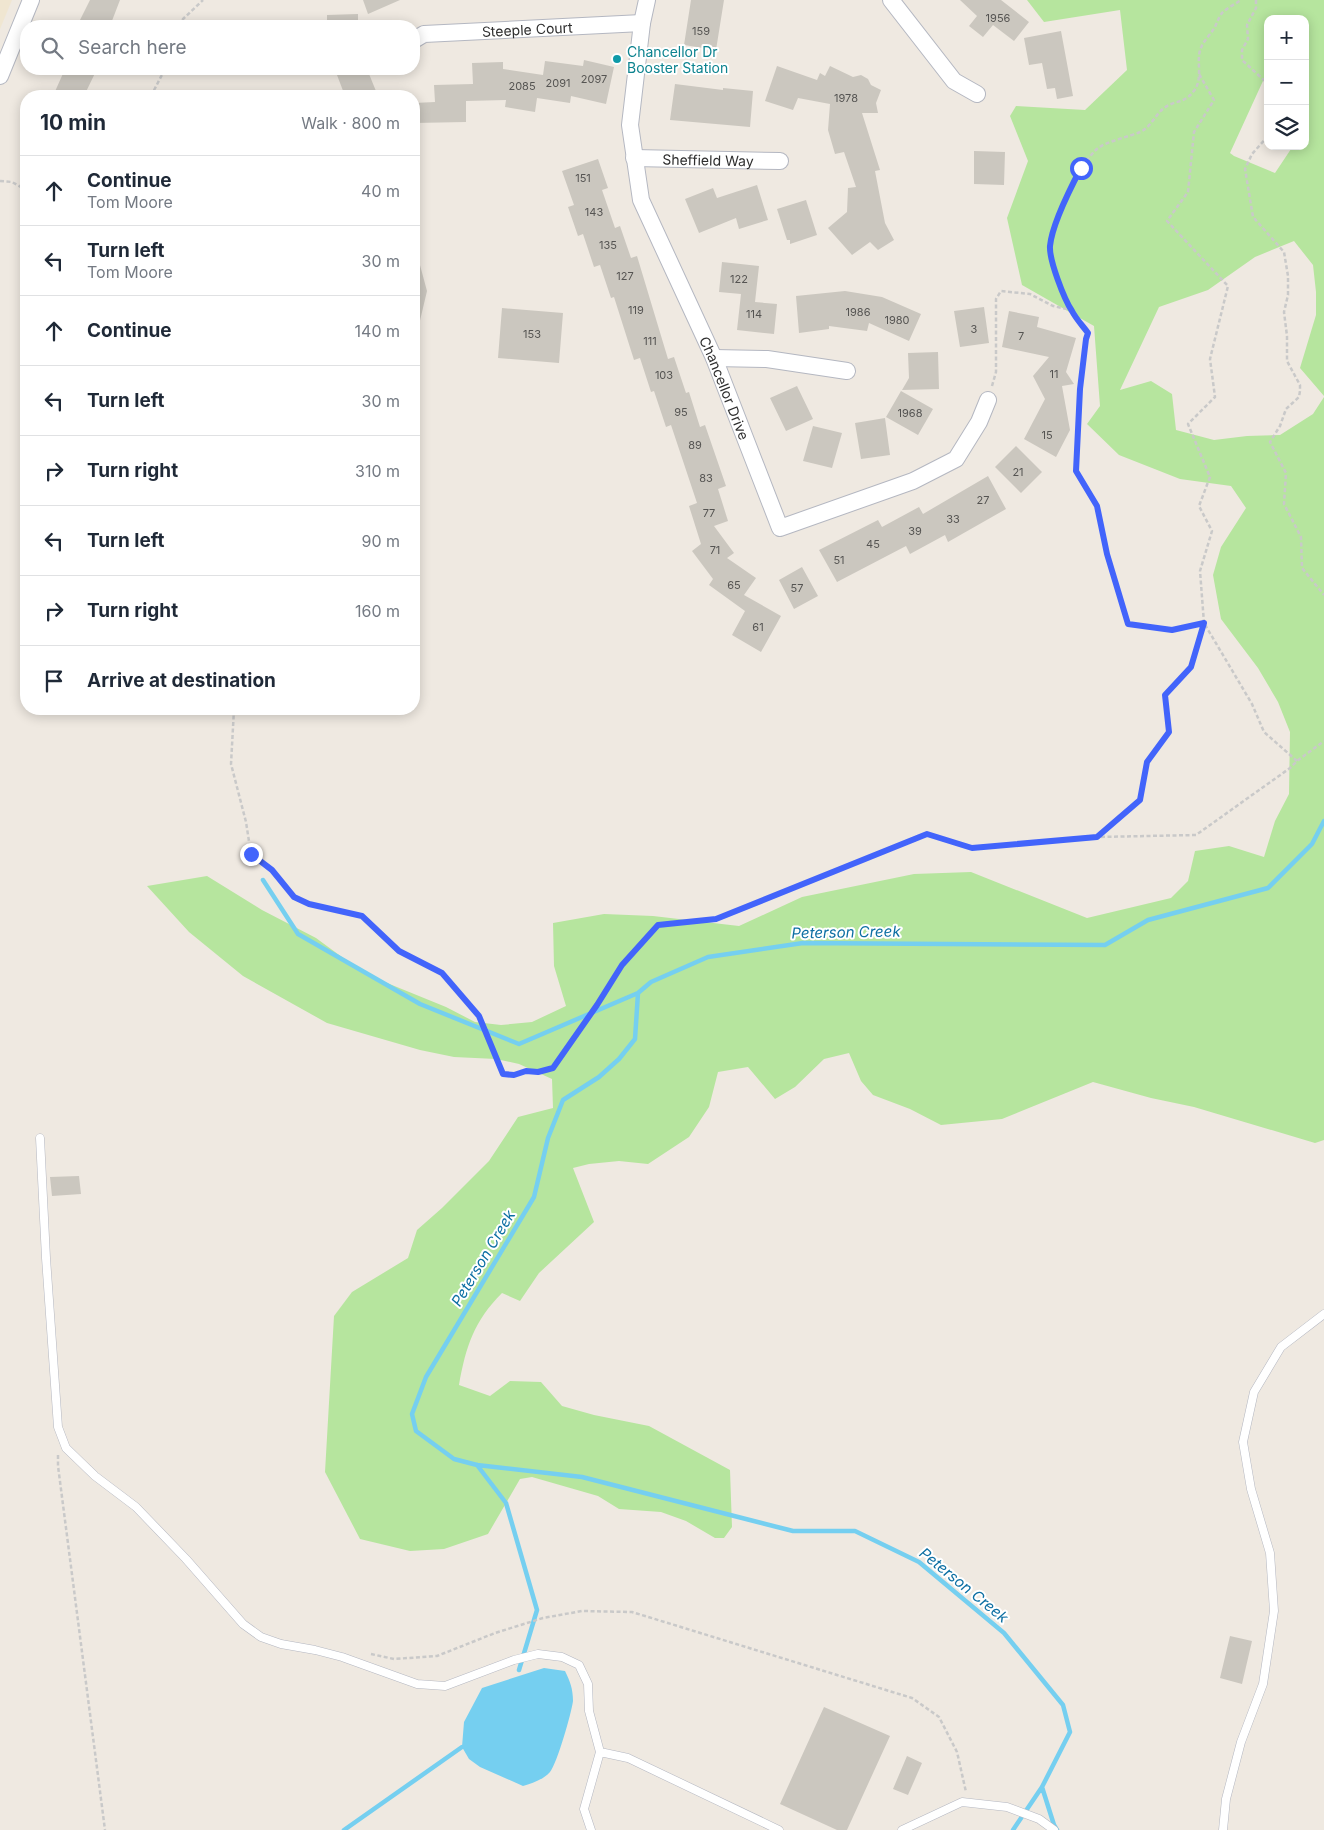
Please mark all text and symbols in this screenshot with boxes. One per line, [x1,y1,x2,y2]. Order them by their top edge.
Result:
house number: 1956 [986,11,1011,25]
map controls [1264,15,1309,150]
button: + [1264,15,1309,60]
street label: Steeple Court [481,18,573,40]
search box [20,20,420,75]
house number: 159 [692,24,710,38]
icon: search [38,34,66,62]
text: Search here [78,36,187,59]
place label: Chancellor Dr Booster Station [627,43,728,76]
marker: Chancellor Dr Booster Station [611,53,623,65]
button: − [1264,60,1309,105]
house number: 2097 [581,72,607,86]
house number: 2091 [546,76,570,90]
house number: 2085 [508,79,536,93]
house number: 1978 [834,91,858,105]
button: layers [1264,105,1309,150]
text: 10 min [40,110,106,135]
text: Walk · 800 m [301,113,400,133]
street label: Sheffield Way [662,150,754,169]
route start [1070,157,1093,180]
text: Continue [87,169,172,192]
house number: 151 [575,171,591,185]
icon: ahead [40,177,68,205]
text: 40 m [361,181,400,201]
text: Tom Moore [87,192,173,212]
house number: 143 [585,205,603,219]
house number: 135 [599,238,617,252]
text: Turn left [87,239,165,262]
icon: left [40,247,68,275]
text: 30 m [362,251,400,271]
text: Tom Moore [87,262,173,282]
house number: 127 [616,269,634,283]
house number: 122 [730,272,748,286]
house number: 119 [628,303,644,317]
house number: 1986 [846,305,871,319]
house number: 114 [746,307,762,321]
house number: 1980 [884,313,910,327]
icon: ahead [40,317,68,345]
text: Continue [87,319,172,342]
text: 140 m [355,321,400,341]
house number: 3 [971,322,978,336]
house number: 153 [523,327,541,341]
house number: 7 [1018,329,1024,343]
street label: Chancellor Drive [697,333,753,442]
house number: 111 [643,334,657,348]
house number: 11 [1050,367,1058,381]
house number: 103 [655,368,673,382]
icon: left [40,387,68,415]
text: Turn left [87,389,165,412]
text: 30 m [362,391,400,411]
house number: 95 [674,405,688,419]
house number: 1968 [898,406,923,420]
house number: 15 [1041,428,1053,442]
house number: 89 [688,438,702,452]
icon: right [40,457,68,485]
text: Turn right [87,459,178,482]
text: 310 m [355,461,400,481]
house number: 21 [1012,465,1024,479]
house number: 83 [699,471,713,485]
house number: 27 [977,493,989,507]
house number: 77 [703,506,715,520]
house number: 33 [946,512,960,526]
house number: 39 [908,524,922,538]
icon: left [40,527,68,555]
text: Turn left [87,529,165,552]
text: 90 m [361,531,400,551]
house number: 45 [866,537,880,551]
house number: 71 [710,543,720,557]
house number: 51 [833,553,845,567]
house number: 65 [727,578,741,592]
house number: 57 [791,581,803,595]
icon: right [40,597,68,625]
text: Turn right [87,599,178,622]
text: 160 m [355,601,400,621]
house number: 61 [752,620,764,634]
icon: arrive [40,667,68,695]
text: Arrive at destination [87,669,276,692]
route end [240,843,263,866]
water label: Peterson Creek [791,922,901,942]
water label: Peterson Creek [447,1206,520,1310]
water label: Peterson Creek [916,1543,1013,1627]

